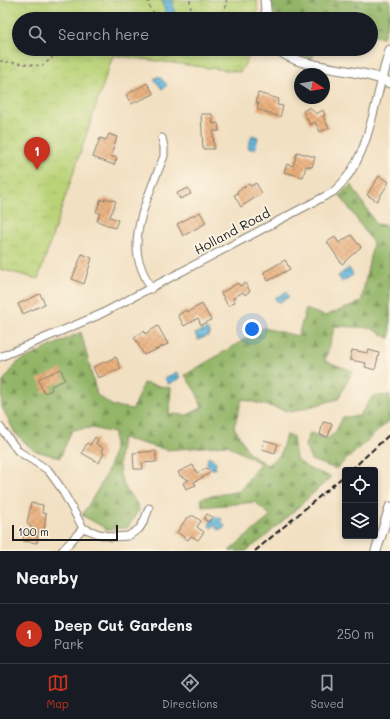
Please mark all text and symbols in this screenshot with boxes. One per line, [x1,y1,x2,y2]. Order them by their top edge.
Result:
search box [12,12,378,56]
icon: search [26,23,48,45]
text: Search here [58,24,149,44]
north arrow [294,68,330,104]
pin: 1 [24,137,50,170]
street label: Holland Road [191,203,273,258]
your location [242,319,262,339]
map controls [342,467,378,539]
button: locate [342,467,378,503]
button: layers [342,503,378,539]
scale bar [12,523,118,542]
text: 100 m [18,524,49,539]
text: Nearby [16,566,78,588]
text: Deep Cut Gardens [54,615,192,635]
text: 1 [26,625,32,642]
text: 250 m [337,625,374,642]
text: Park [54,635,83,652]
tab: Map [47,672,69,711]
tab: Directions [162,672,218,711]
tab: Saved [311,672,343,711]

